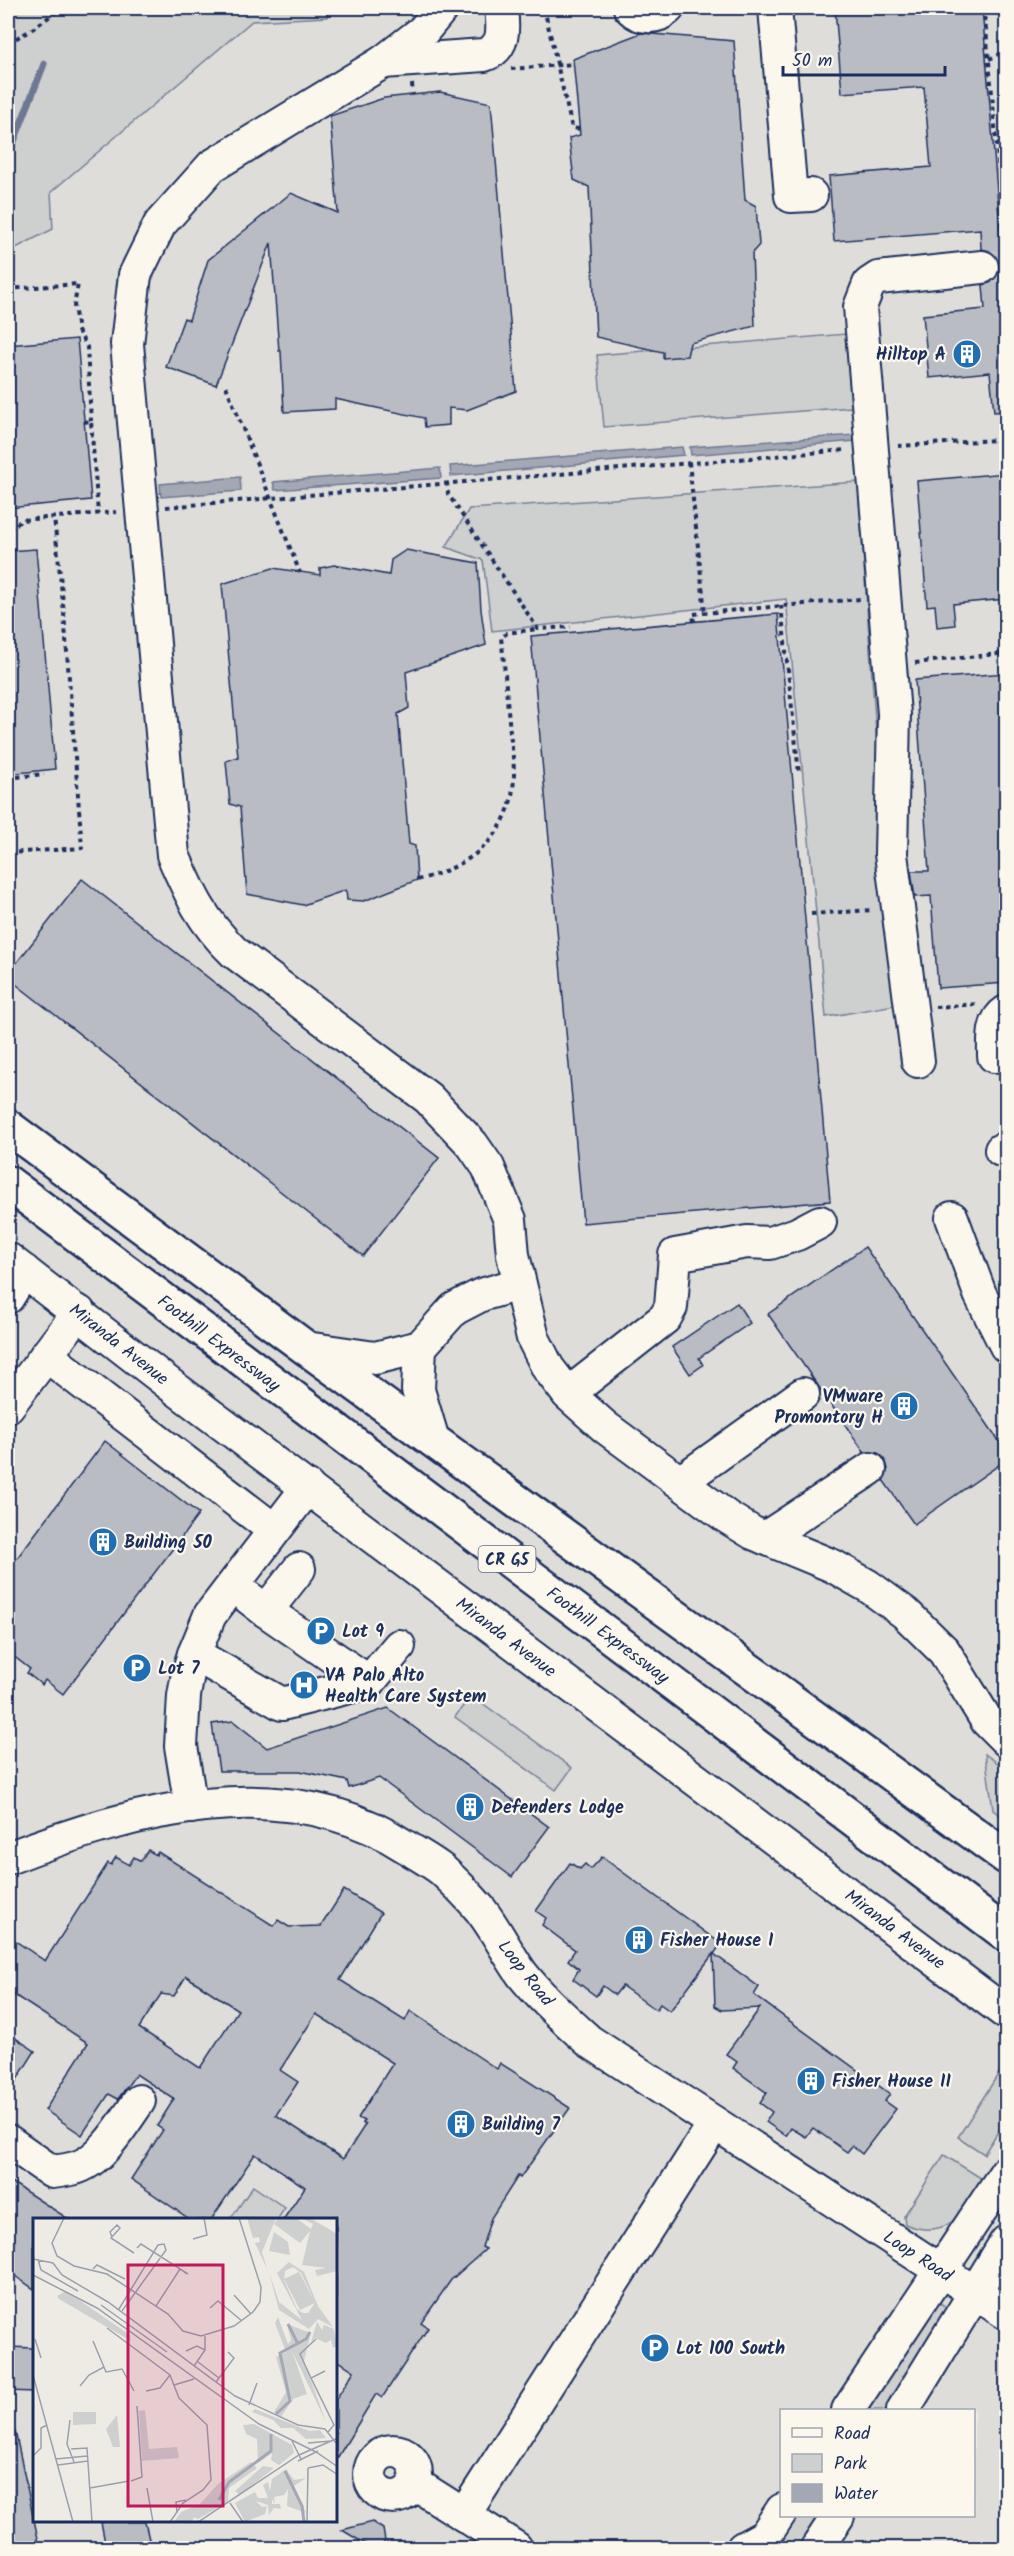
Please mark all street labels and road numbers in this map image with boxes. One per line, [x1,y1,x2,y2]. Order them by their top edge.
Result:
street label: Foothill Expressway [150,1288,286,1401]
street label: Miranda Avenue [62,1297,174,1394]
road number: CR G5 [478,1546,536,1572]
street label: Foothill Expressway [539,1580,675,1693]
street label: Miranda Avenue [448,1590,562,1686]
street label: Miranda Avenue [837,1882,951,1978]
street label: Loop Road [489,1934,561,2014]
street label: Loop Road [877,2224,959,2291]

